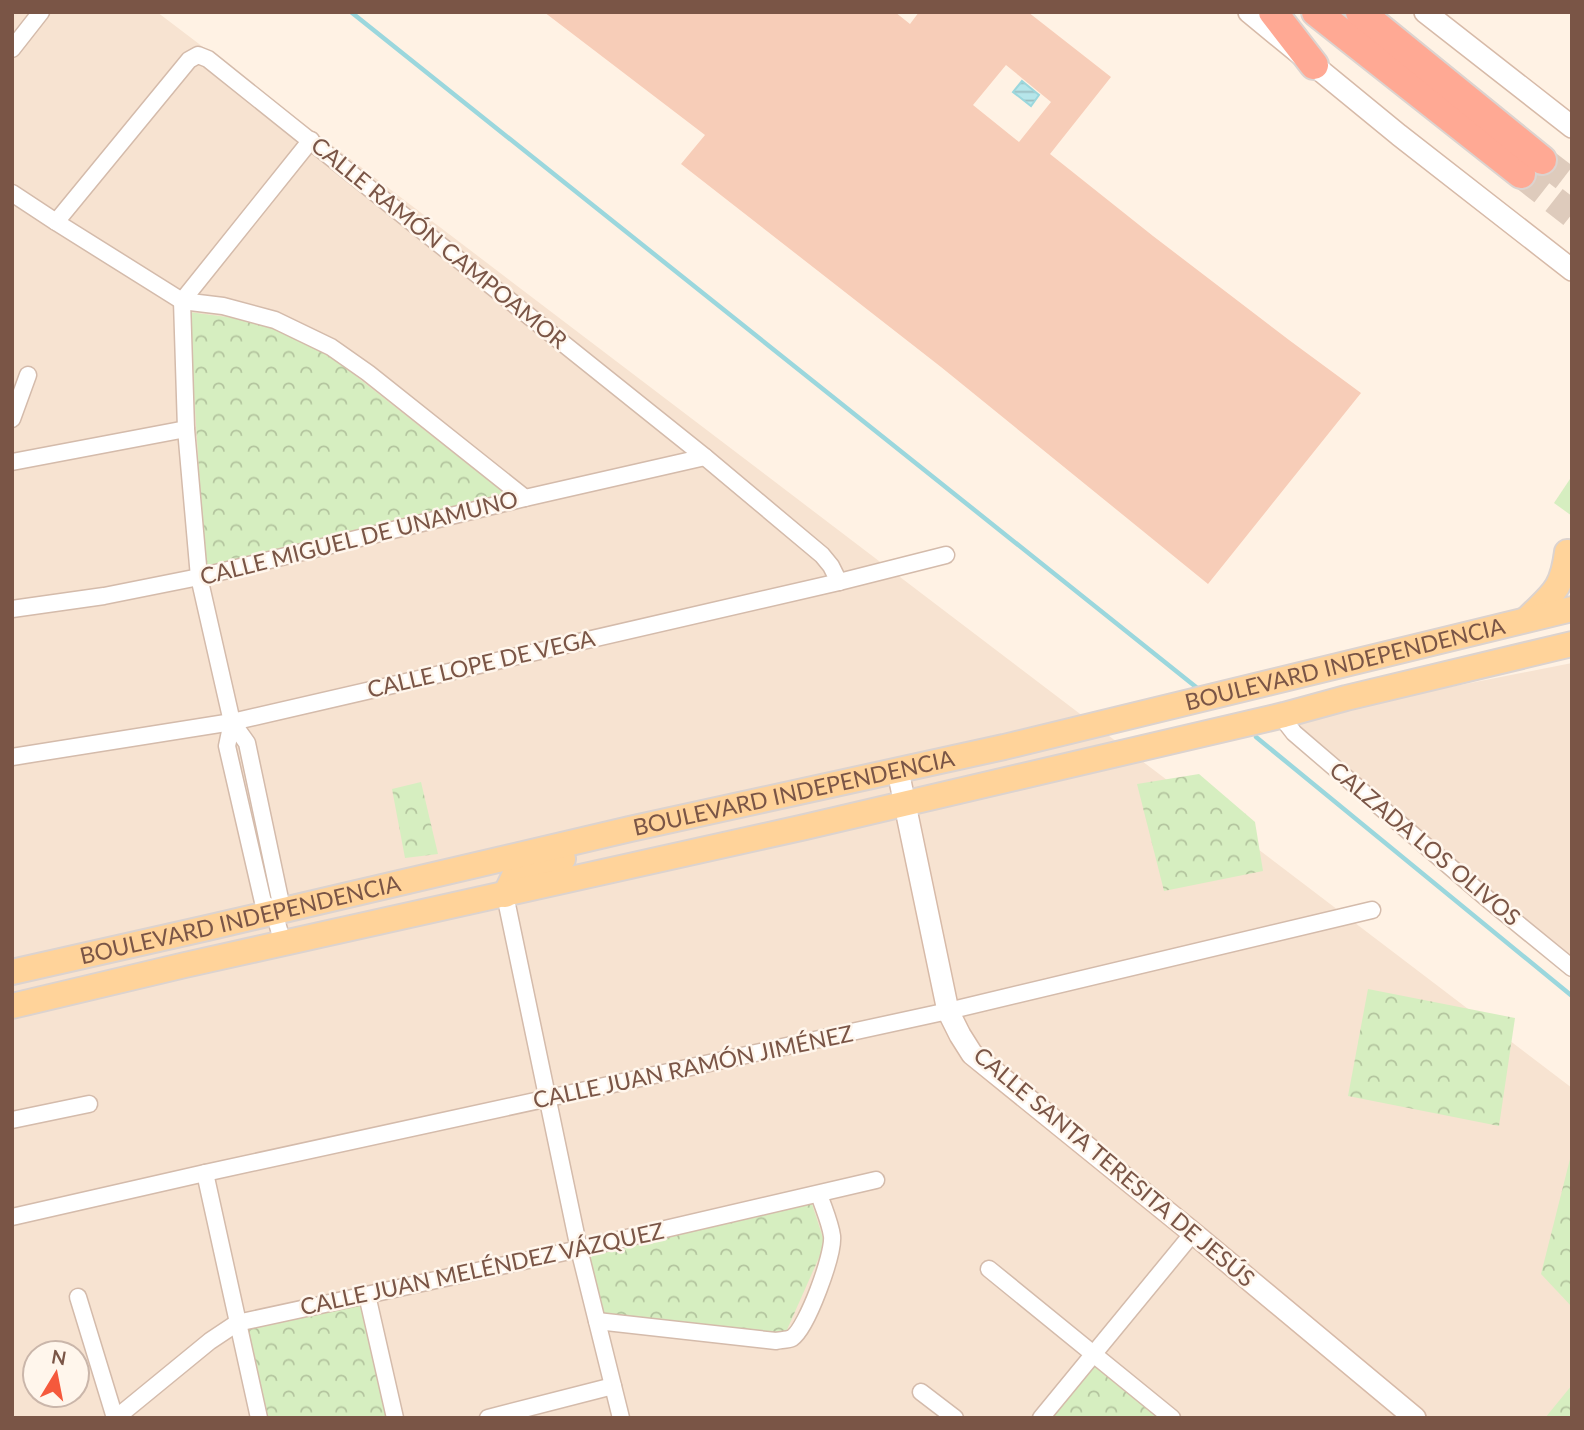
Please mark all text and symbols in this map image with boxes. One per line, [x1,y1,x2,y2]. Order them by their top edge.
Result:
street label: CALLE RAMÓN CAMPOAMOR [306,130,574,354]
street label: CALLE MIGUEL DE UNAMUNO [197,484,521,590]
street label: BOULEVARD INDEPENDENCIA [1182,611,1508,716]
street label: CALLE LOPE DE VEGA [364,623,598,703]
street label: BOULEVARD INDEPENDENCIA [630,743,957,841]
street label: CALZADA LOS OLIVOS [1325,755,1527,931]
street label: BOULEVARD INDEPENDENCIA [77,868,403,969]
street label: CALLE JUAN RAMÓN JIMÉNEZ [530,1018,855,1114]
street label: CALLE SANTA TERESITA DE JESÚS [969,1040,1261,1292]
street label: CALLE JUAN MELÉNDEZ VÁZQUEZ [297,1216,666,1320]
north arrow [21,1339,91,1409]
text: N [50,1344,68,1369]

